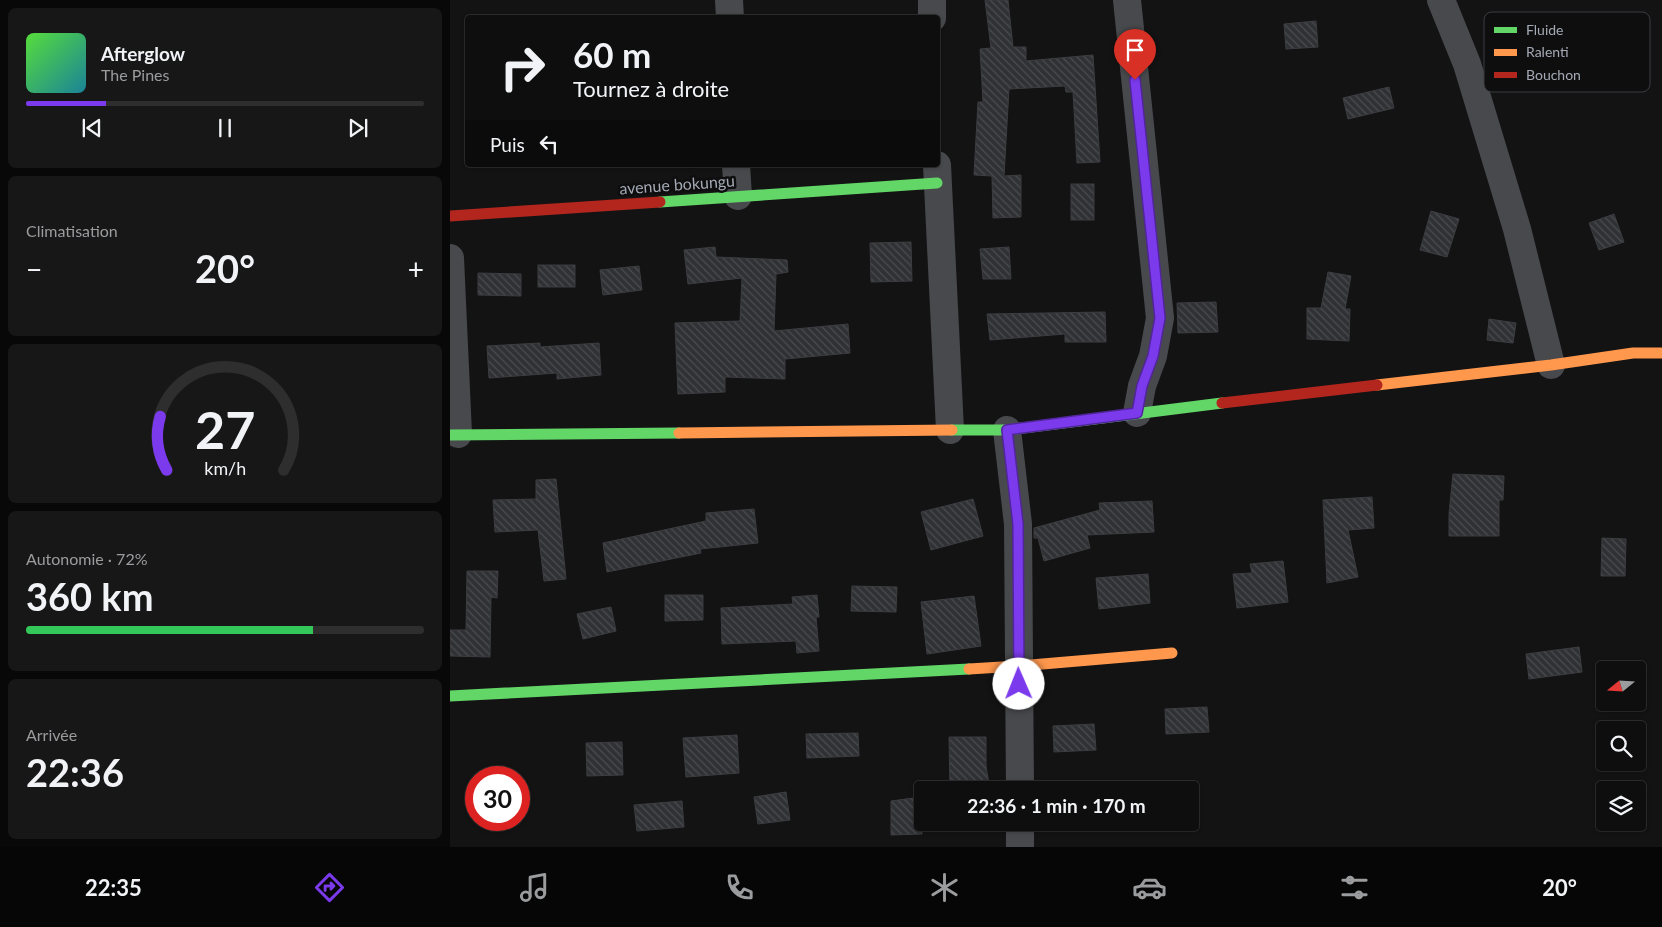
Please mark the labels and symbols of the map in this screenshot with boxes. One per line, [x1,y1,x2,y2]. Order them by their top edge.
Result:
legend [1484,12,1650,92]
text: Fluide [1526,21,1564,38]
pin [1114,29,1156,80]
text: Ralenti [1526,43,1569,60]
text: Bouchon [1526,66,1581,83]
street label: avenue bokungu [619,170,735,198]
position arrow [992,657,1044,709]
north arrow [1596,661,1646,711]
speed limit sign: 30 [465,766,530,831]

